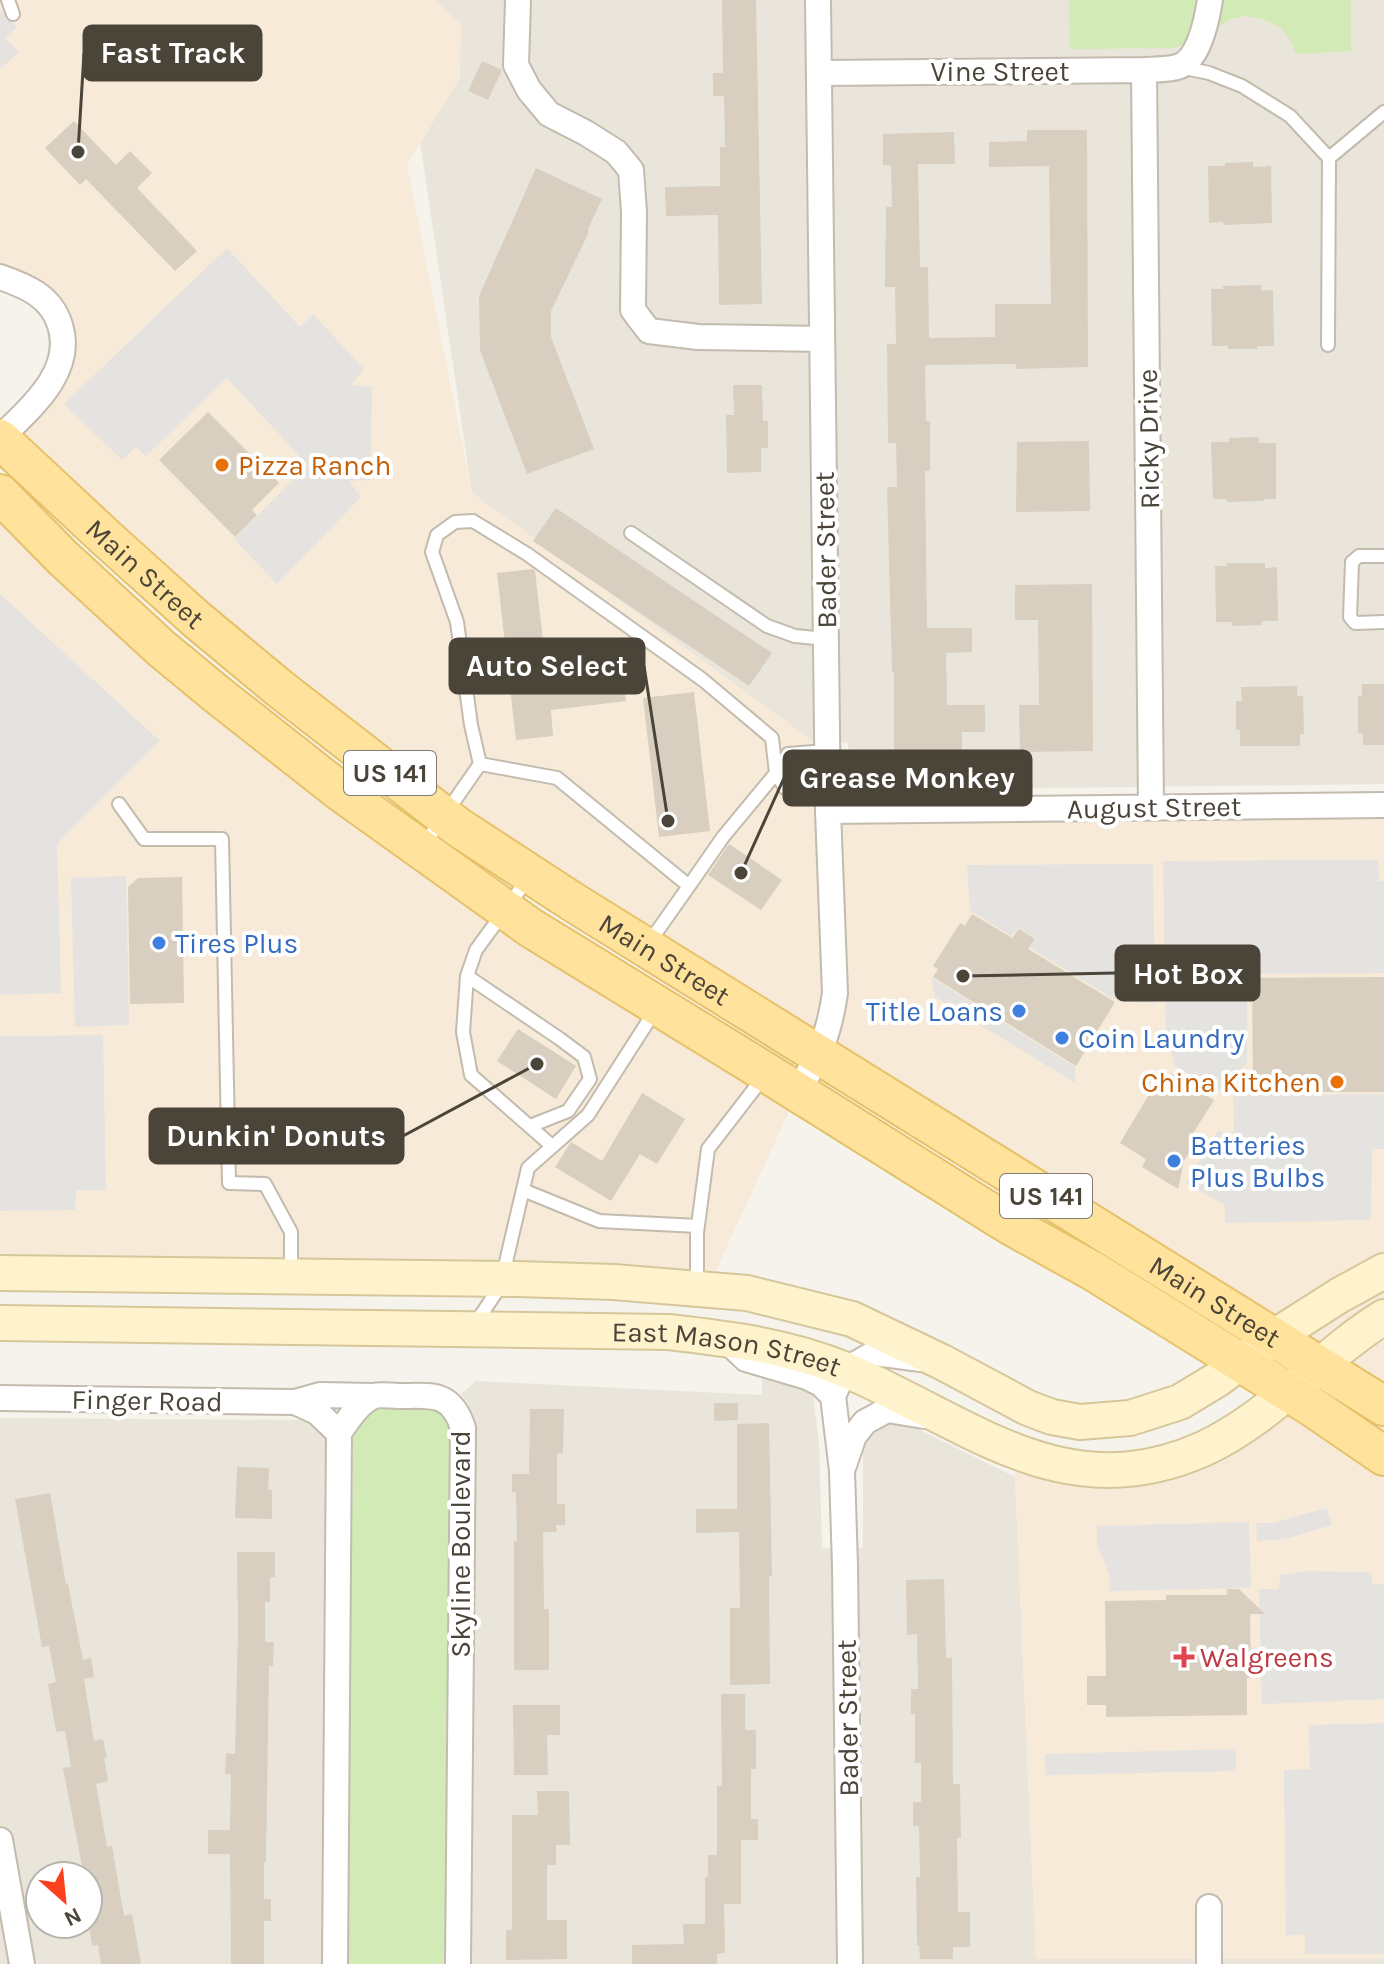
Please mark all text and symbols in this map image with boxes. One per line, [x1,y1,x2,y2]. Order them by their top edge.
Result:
callout: Fast Track [84,26,261,80]
text: Fast Track [101,35,246,71]
street label: Vine Street [931,55,1069,88]
street label: Ricky Drive [1131,369,1166,509]
place label: Pizza Ranch [238,449,391,482]
marker: Pizza Ranch [213,456,231,474]
street label: Bader Street [808,471,843,629]
street label: Main Street [79,512,211,636]
callout: Auto Select [450,639,644,693]
text: Auto Select [466,648,628,684]
road number: US 141 [344,751,436,795]
callout: Grease Monkey [784,751,1031,805]
text: Grease Monkey [799,760,1015,796]
street label: August Street [1066,789,1242,826]
street label: Main Street [593,906,736,1013]
place label: Tires Plus [175,927,298,960]
marker: Tires Plus [150,934,168,952]
callout: Hot Box [1116,946,1259,1000]
text: Hot Box [1133,956,1244,992]
place label: Title Loans [866,995,1003,1028]
marker: Title Loans [1010,1002,1028,1020]
place label: Coin Laundry [1078,1022,1244,1055]
marker: Coin Laundry [1053,1029,1071,1047]
place label: China Kitchen [1141,1066,1321,1099]
marker: China Kitchen [1328,1073,1346,1091]
callout: Dunkin' Donuts [150,1109,403,1163]
text: Dunkin' Donuts [166,1118,386,1154]
place label: Batteries Plus Bulbs [1190,1129,1325,1194]
marker: Batteries Plus Bulbs [1165,1152,1183,1170]
road number: US 141 [1000,1174,1092,1218]
street label: Main Street [1143,1248,1286,1355]
street label: East Mason Street [611,1315,846,1383]
street label: Finger Road [71,1383,223,1418]
street label: Skyline Boulevard [444,1430,477,1658]
street label: Bader Street [830,1639,865,1797]
place label: Walgreens [1200,1641,1334,1674]
marker: Walgreens [1175,1648,1193,1666]
north arrow [24,1860,104,1940]
text: N [60,1902,86,1932]

